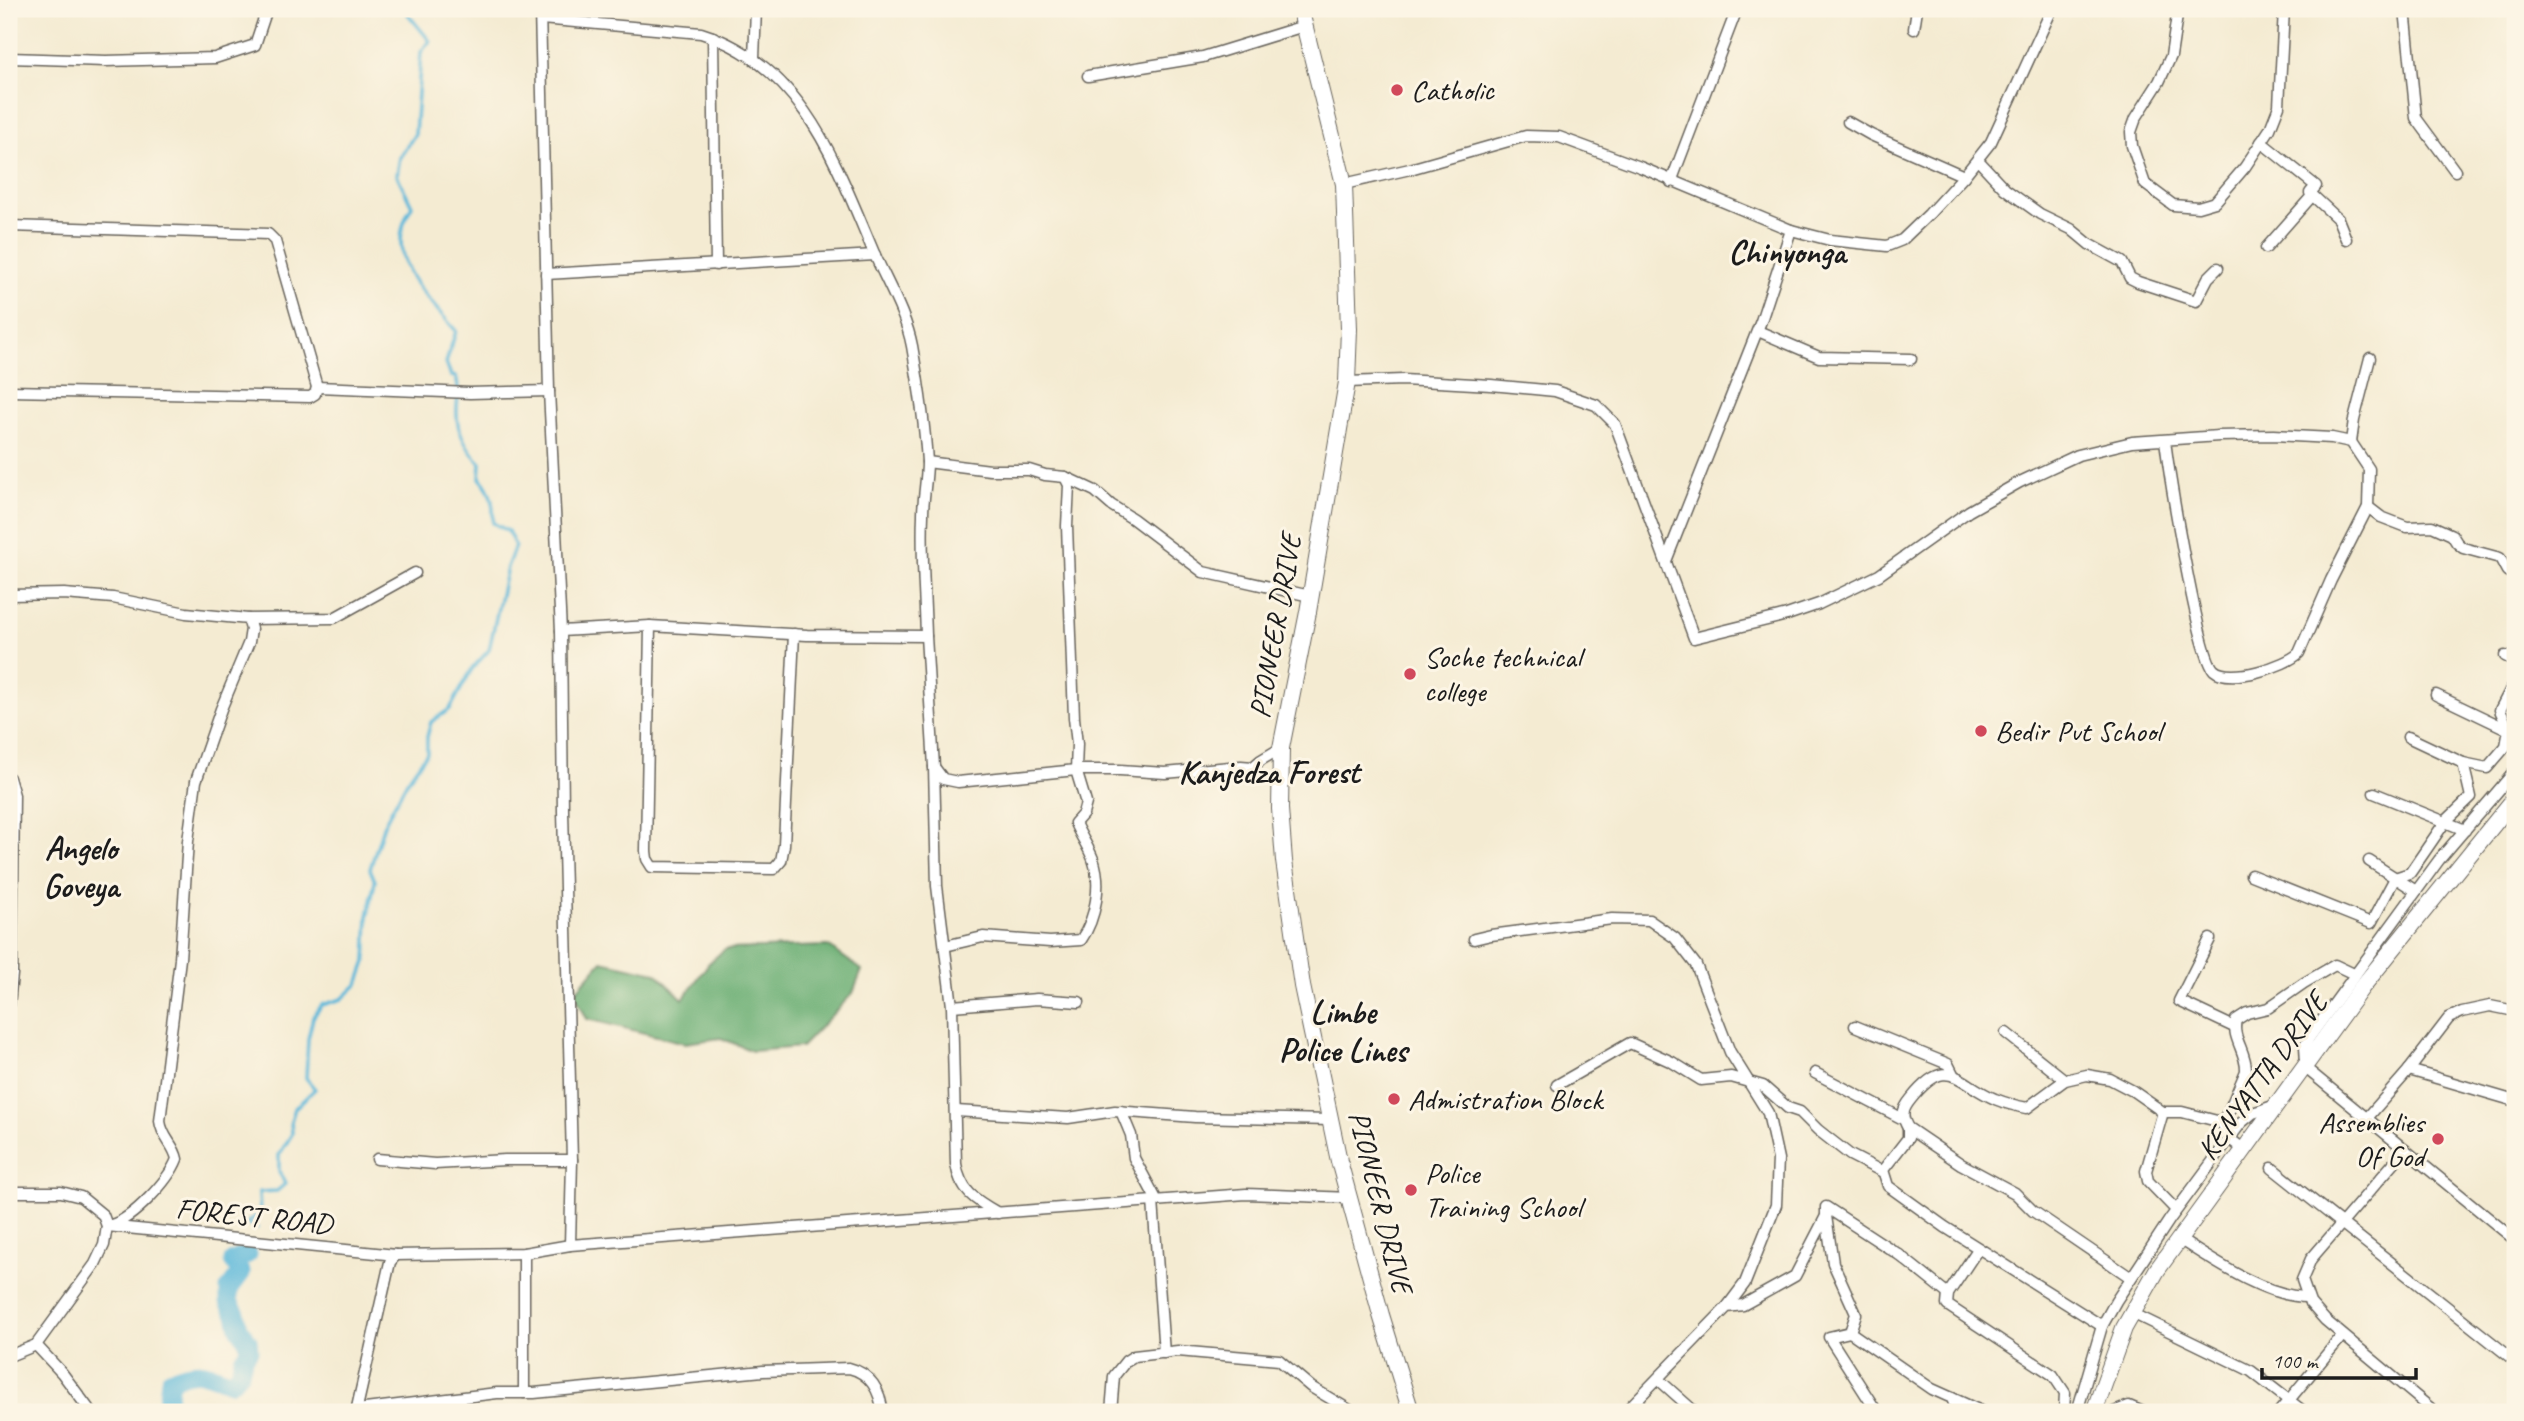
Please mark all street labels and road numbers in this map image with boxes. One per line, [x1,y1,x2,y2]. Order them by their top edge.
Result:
street label: PIONEER DRIVE [1240,528,1310,721]
street label: KENYATTA DRIVE [2188,982,2338,1167]
street label: PIONEER DRIVE [1340,1107,1423,1300]
street label: FOREST ROAD [174,1189,336,1243]

